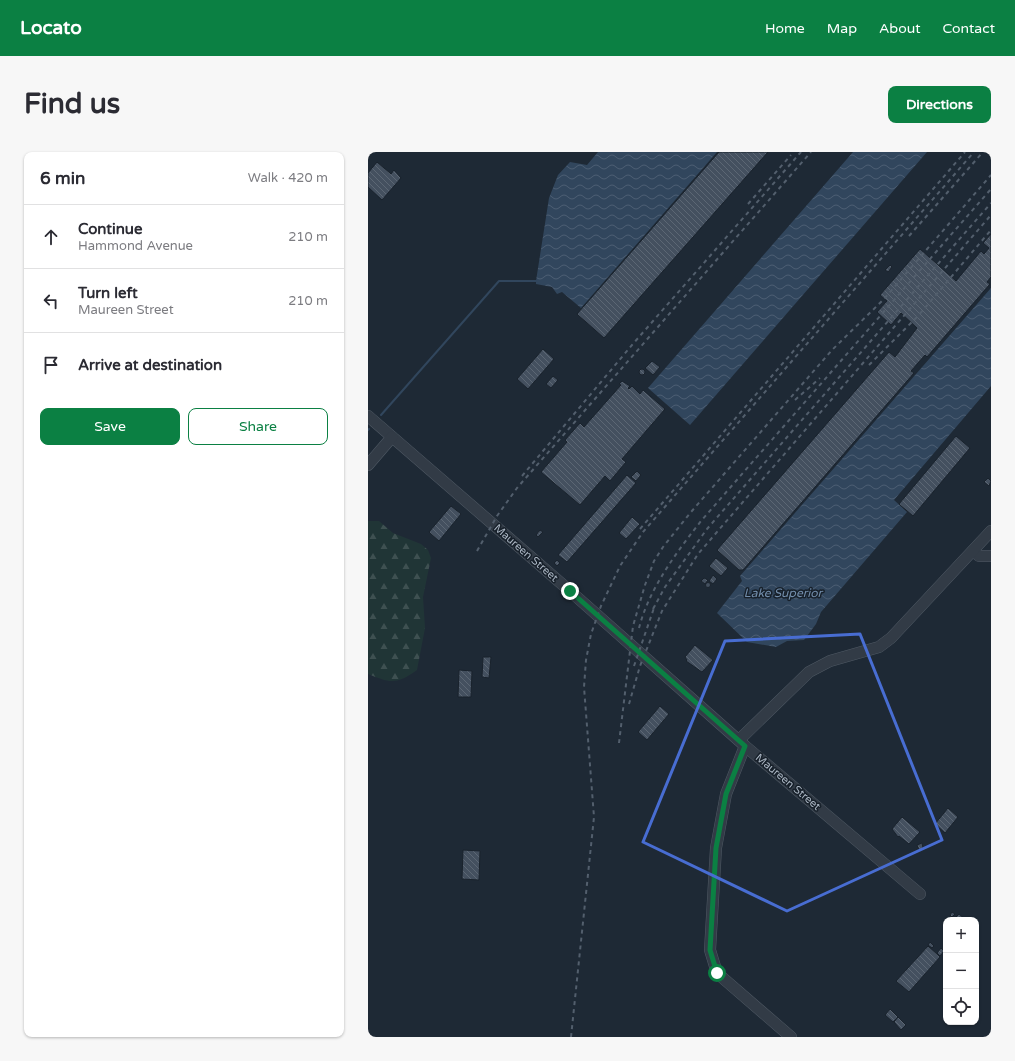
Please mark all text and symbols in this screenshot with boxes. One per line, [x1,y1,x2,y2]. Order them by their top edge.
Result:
text: Locato [20,17,82,39]
text: Home [765,20,805,37]
text: Map [827,20,857,37]
text: About [879,20,921,37]
text: Contact [943,20,995,37]
button: Directions [888,86,991,123]
text: Find us [24,87,120,121]
text: 6 min [40,168,85,189]
text: Walk · 420 m [248,170,328,186]
text: Continue [78,220,142,238]
icon: ahead [40,226,62,248]
text: 210 m [288,229,328,245]
text: Hammond Avenue [78,238,193,254]
text: Turn left [78,284,138,302]
icon: left [40,290,62,312]
text: 210 m [288,293,328,309]
text: Maureen Street [78,302,174,318]
icon: arrive [40,354,62,376]
text: Arrive at destination [78,356,222,374]
button: Save [40,408,180,445]
button: Share [188,408,328,445]
street label: Maureen Street [491,522,561,584]
route end [561,582,579,600]
water label: Lake Superior [744,586,824,600]
street label: Maureen Street [753,751,823,813]
map controls [943,917,979,1025]
button: + [943,917,979,953]
button: − [943,953,979,989]
route start [708,964,726,982]
button: locate [943,989,979,1025]

